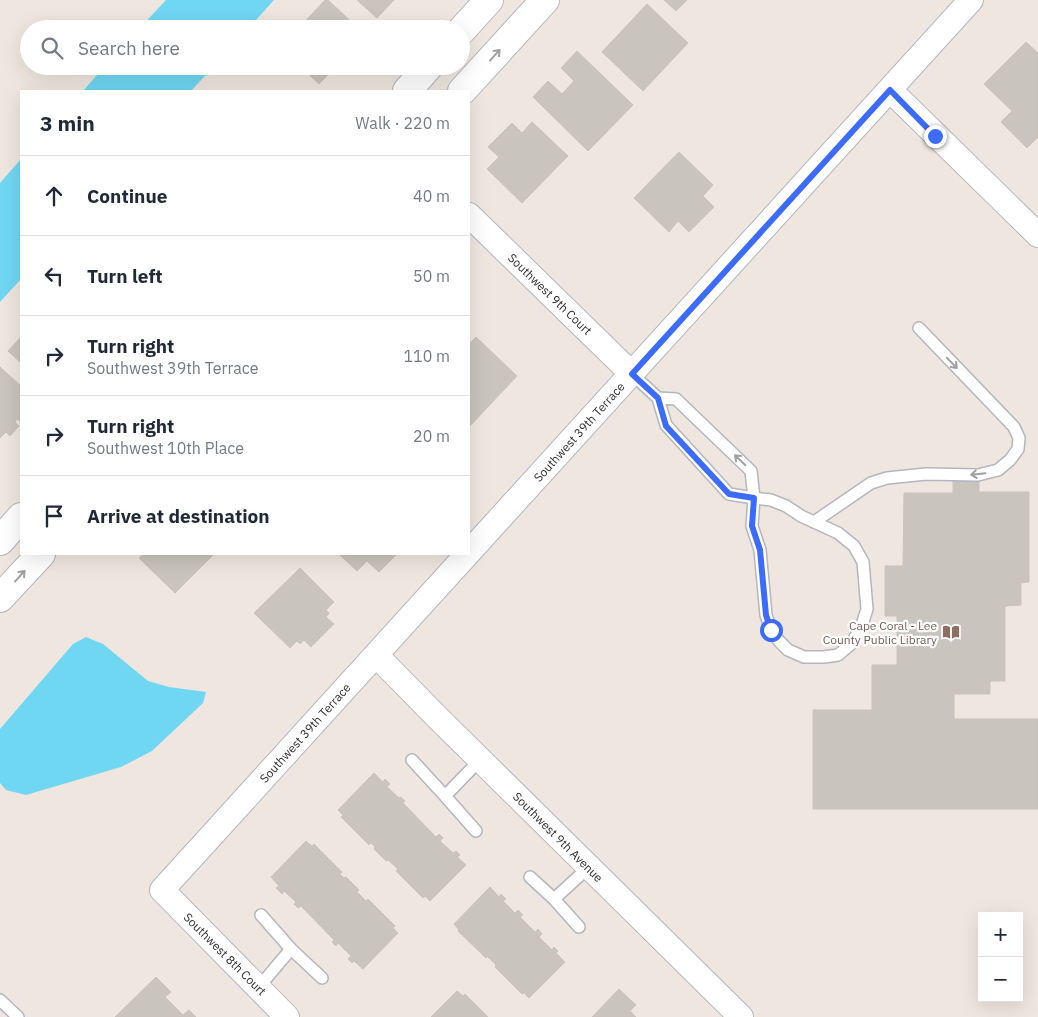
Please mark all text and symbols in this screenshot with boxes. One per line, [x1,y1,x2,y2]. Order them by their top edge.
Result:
search box [20,20,470,75]
icon: search [38,34,66,62]
text: Search here [78,36,180,60]
one-way arrow [489,49,501,62]
text: 3 min [40,109,95,137]
text: Walk · 220 m [355,113,450,133]
route end [924,125,947,148]
icon: ahead [40,182,68,210]
text: Continue [87,184,167,208]
text: 40 m [413,186,450,206]
street label: Southwest 9th Court [505,250,595,338]
icon: left [40,262,68,290]
text: Turn left [87,264,163,288]
text: 50 m [413,266,450,286]
text: Turn right [87,334,174,358]
icon: right [40,342,68,370]
text: 110 m [403,346,450,366]
one-way arrow [946,356,958,368]
text: Southwest 39th Terrace [87,358,259,378]
street label: Southwest 39th Terrace [530,379,628,485]
text: Turn right [87,414,174,438]
icon: right [40,422,68,450]
text: 20 m [413,426,450,446]
text: Southwest 10th Place [87,438,244,458]
one-way arrow [733,454,746,466]
one-way arrow [970,469,986,479]
icon: arrive [40,502,68,530]
text: Arrive at destination [87,504,270,528]
one-way arrow [14,570,26,583]
place label: Cape Coral - Lee County Public Library [823,618,937,647]
route start [760,619,783,642]
library icon: Cape Coral - Lee County Public Library [941,622,961,642]
street label: Southwest 39th Terrace [256,680,354,786]
street label: Southwest 9th Avenue [510,789,606,885]
street label: Southwest 8th Court [181,910,269,998]
map controls [978,912,1023,1002]
button: + [978,912,1023,957]
button: − [978,957,1023,1002]

